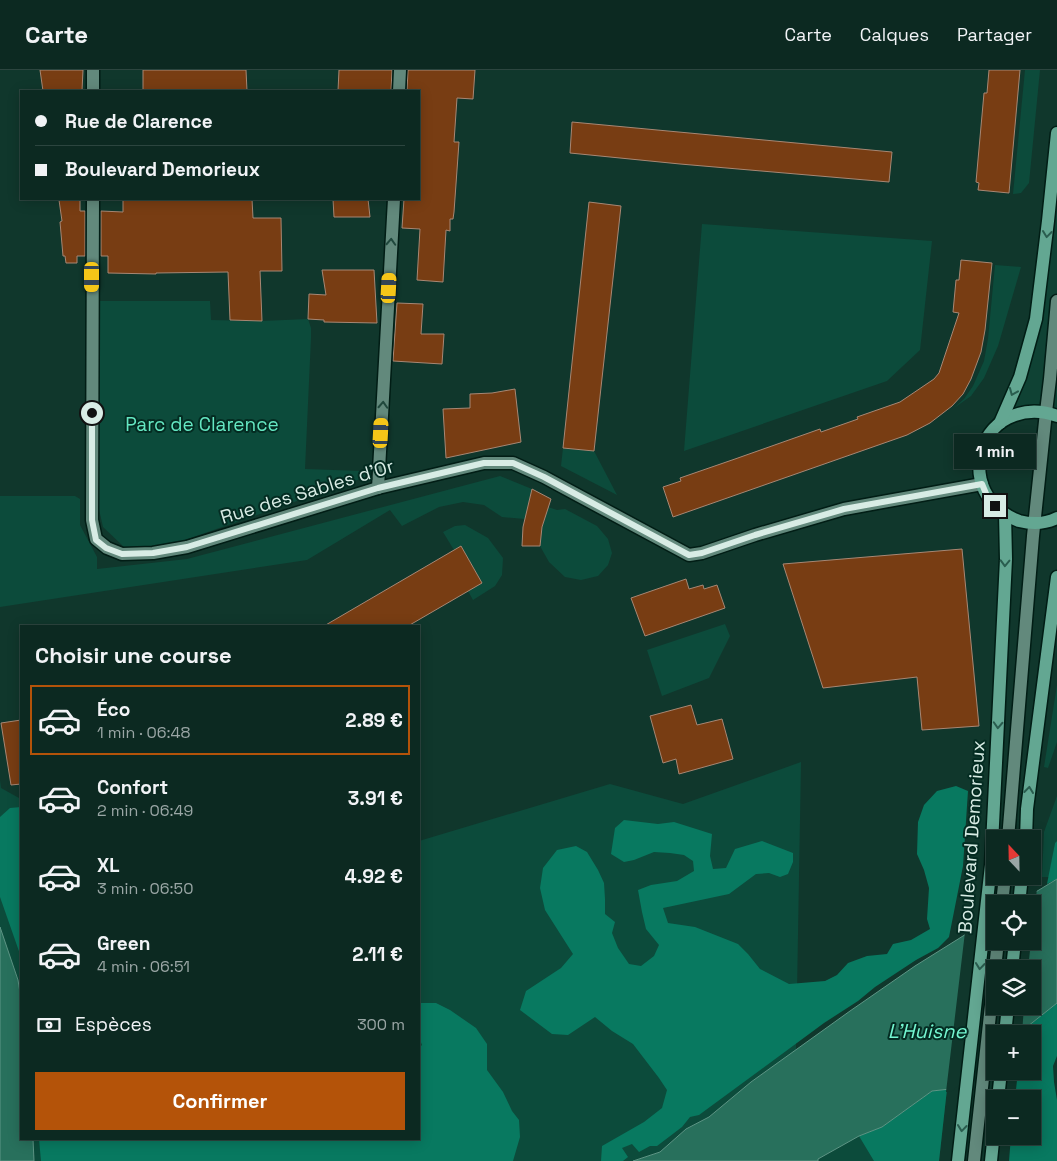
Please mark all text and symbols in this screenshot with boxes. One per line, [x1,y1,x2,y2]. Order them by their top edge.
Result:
text: Carte [25,19,88,50]
text: Carte [785,23,832,46]
text: Calques [860,23,929,46]
text: Partager [957,23,1032,46]
text: Rue de Clarence [65,109,213,134]
text: Boulevard Demorieux [65,157,260,182]
one-way arrow [1042,230,1053,238]
one-way arrow [386,238,397,246]
car [84,262,99,292]
car [380,273,397,303]
one-way arrow [1009,387,1020,396]
one-way arrow [377,400,388,408]
route start [81,402,103,424]
park label: Parc de Clarence [125,412,279,437]
car [372,418,389,448]
callout: 1 min [954,434,1036,468]
text: 1 min [975,441,1015,462]
street label: Rue des Sables d'Or [217,453,397,530]
route end [984,495,1006,517]
one-way arrow [1000,559,1011,567]
text: Choisir une course [35,641,232,669]
text: Éco [97,697,130,722]
icon: car [37,698,82,743]
text: 2.89 € [345,708,403,733]
text: 1 min · 06:48 [97,722,191,743]
one-way arrow [992,722,1003,730]
street label: Boulevard Demorieux [952,739,991,935]
text: Confort [97,775,168,800]
icon: car [37,776,82,821]
text: 3.91 € [348,786,403,811]
one-way arrow [1023,786,1034,794]
text: 2 min · 06:49 [97,800,193,821]
north arrow [986,830,1041,885]
map controls [986,830,1041,1145]
text: XL [97,853,120,878]
icon: car [37,854,82,899]
text: 4.92 € [345,864,403,889]
text: 3 min · 06:50 [97,878,193,899]
button: locate [986,895,1041,950]
text: Green [97,931,150,956]
icon: car [37,932,82,977]
text: 2.11 € [352,942,403,967]
text: 4 min · 06:51 [97,956,190,977]
button: layers [986,960,1041,1015]
one-way arrow [975,962,986,970]
icon: cash [35,1011,63,1039]
text: Espèces [75,1012,152,1037]
text: 300 m [357,1014,405,1035]
water label: L'Huisne [888,1018,968,1044]
button: + [986,1025,1041,1080]
button: Confirmer [35,1072,405,1130]
button: − [986,1090,1041,1145]
one-way arrow [957,1124,968,1132]

